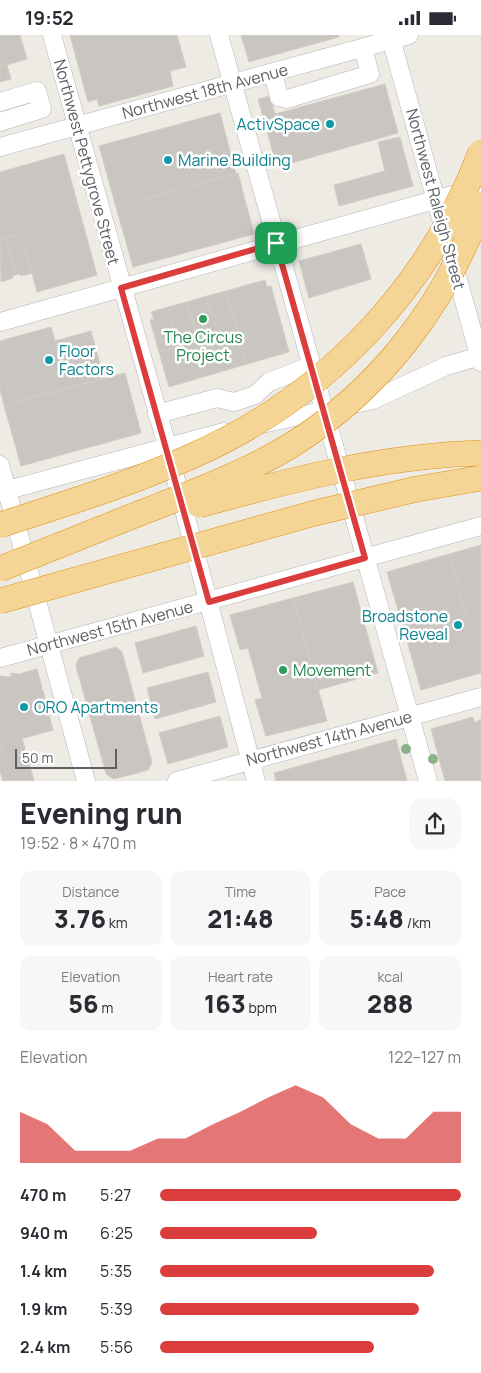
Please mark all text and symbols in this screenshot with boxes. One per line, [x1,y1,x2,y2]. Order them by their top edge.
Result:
text: 19:52 [25,5,74,31]
street label: Northwest Pettygrove Street [49,57,125,267]
street label: Northwest 18th Avenue [120,58,290,124]
street label: Northwest Raleigh Street [401,106,471,292]
place label: ActivSpace [237,113,320,135]
marker: ActivSpace [324,118,336,130]
place label: Marine Building [178,149,291,171]
marker: Marine Building [162,154,174,166]
pin [255,222,297,264]
icon: arrive [262,229,290,257]
marker: The Circus Project [197,313,209,325]
place label: The Circus Project [163,326,243,366]
place label: Floor Factors [59,340,114,380]
marker: Floor Factors [43,354,55,366]
street label: Northwest 15th Avenue [25,595,195,661]
place label: Broadstone Reveal [362,605,448,645]
marker: Broadstone Reveal [452,619,464,631]
place label: Movement [293,659,371,681]
marker: Movement [277,664,289,676]
place label: ORO Apartments [34,696,158,718]
marker: ORO Apartments [18,701,30,713]
street label: Northwest 14th Avenue [244,705,414,771]
scale bar [15,746,118,769]
text: 50 m [22,748,53,767]
text: Evening run [20,794,183,832]
button: share [409,798,461,850]
text: 19:52 · 8 × 470 m [20,832,136,854]
text: Distance [62,882,120,901]
text: Time [225,882,256,901]
text: Pace [374,882,406,901]
text: 3.76 [54,901,106,936]
text: 21:48 [207,901,274,936]
text: 5:48 [349,901,404,936]
text: km [106,913,128,932]
text: /km [404,913,431,932]
text: Elevation [61,967,120,986]
text: Heart rate [208,967,273,986]
text: kcal [377,967,403,986]
text: 56 [68,986,99,1021]
text: 163 [204,986,246,1021]
text: 288 [367,986,413,1021]
text: m [99,998,113,1017]
text: bpm [246,998,277,1017]
text: Elevation [20,1046,88,1068]
text: 122–127 m [388,1046,461,1068]
text: 470 m [20,1184,66,1206]
text: 5:27 [100,1184,131,1206]
text: 940 m [20,1222,68,1244]
text: 6:25 [100,1222,133,1244]
text: 1.4 km [20,1260,67,1282]
text: 5:35 [100,1260,132,1282]
text: 1.9 km [20,1298,67,1320]
text: 5:39 [100,1298,133,1320]
text: 2.4 km [20,1336,70,1358]
text: 5:56 [100,1336,133,1358]

